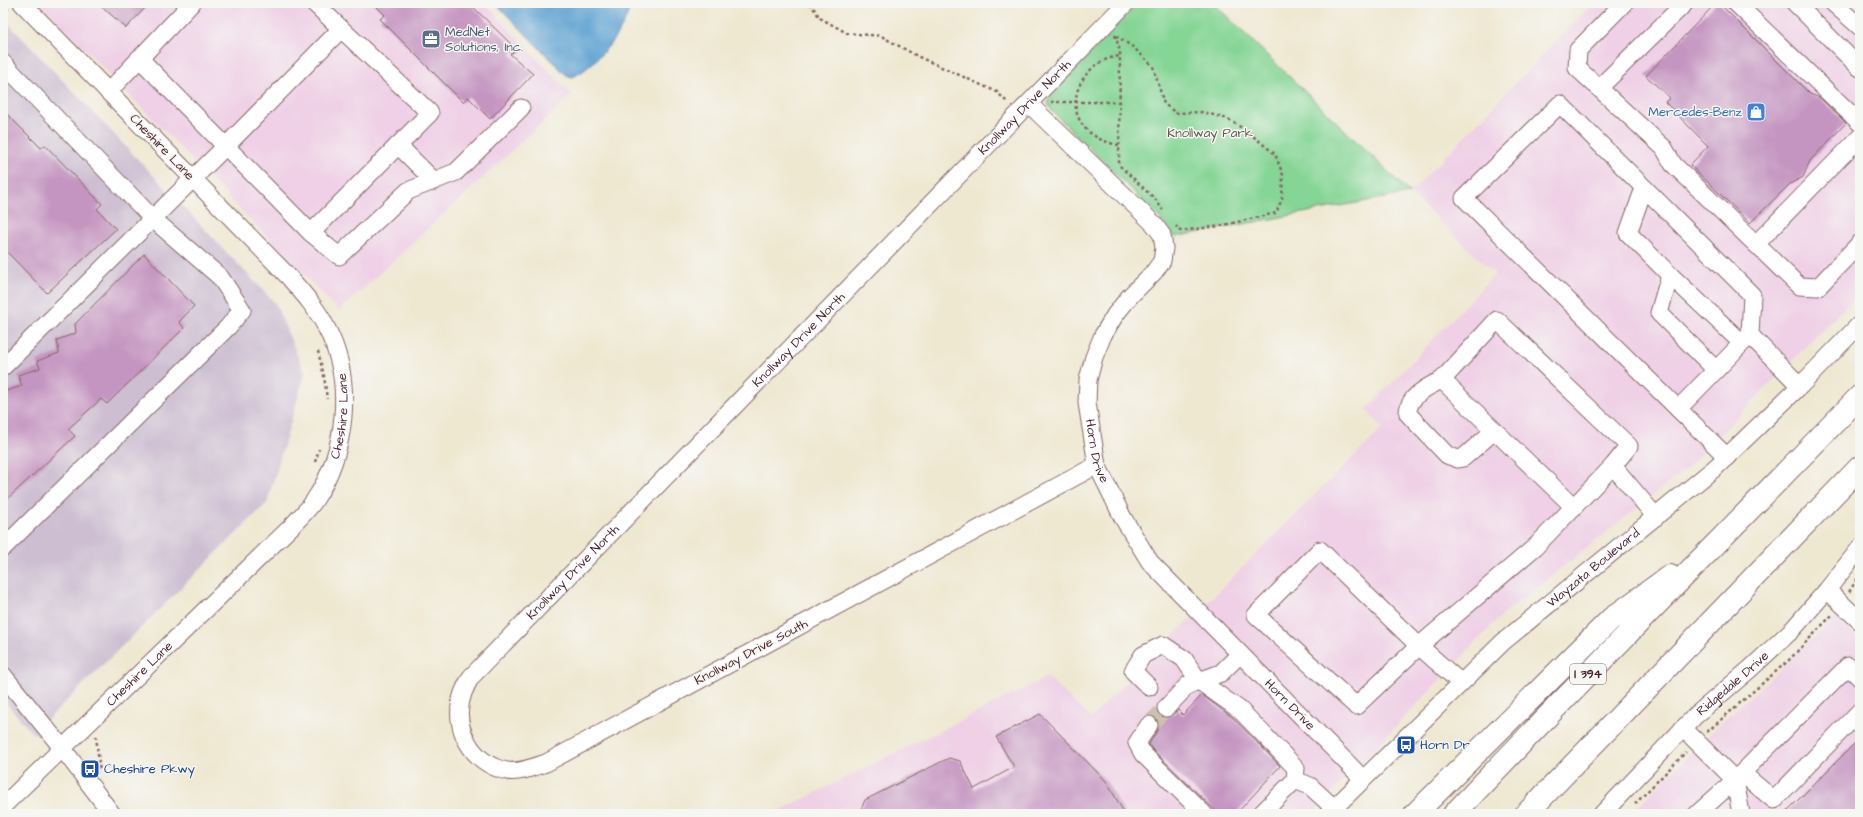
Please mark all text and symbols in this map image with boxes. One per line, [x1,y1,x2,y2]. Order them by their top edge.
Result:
place label: MedNet Solutions, Inc. [445,23,523,56]
office icon: MedNet Solutions, Inc. [420,28,442,50]
street label: Knollway Drive North [974,55,1075,159]
shop icon: Mercedes-Benz [1745,101,1767,123]
place label: Mercedes-Benz [1648,103,1743,121]
street label: Cheshire Lane [126,110,198,184]
park label: Knollway Park [1167,124,1253,143]
street label: Knollway Drive North [748,288,850,391]
street label: Cheshire Lane [326,372,353,461]
street label: Horn Drive [1081,418,1114,486]
street label: Knollway Drive North [522,520,624,624]
street label: Wayzata Boulevard [1543,524,1644,612]
street label: Knollway Drive South [691,614,812,690]
street label: Cheshire Lane [102,637,177,710]
street label: Ridgedale Drive [1693,647,1773,720]
road number: I 394 [1570,664,1606,684]
street label: Horn Drive [1261,675,1319,734]
bus stop icon: Horn Dr [1395,734,1417,756]
place label: Horn Dr [1420,736,1470,754]
bus stop icon: Cheshire Pkwy [79,758,101,780]
place label: Cheshire Pkwy [104,760,195,779]

